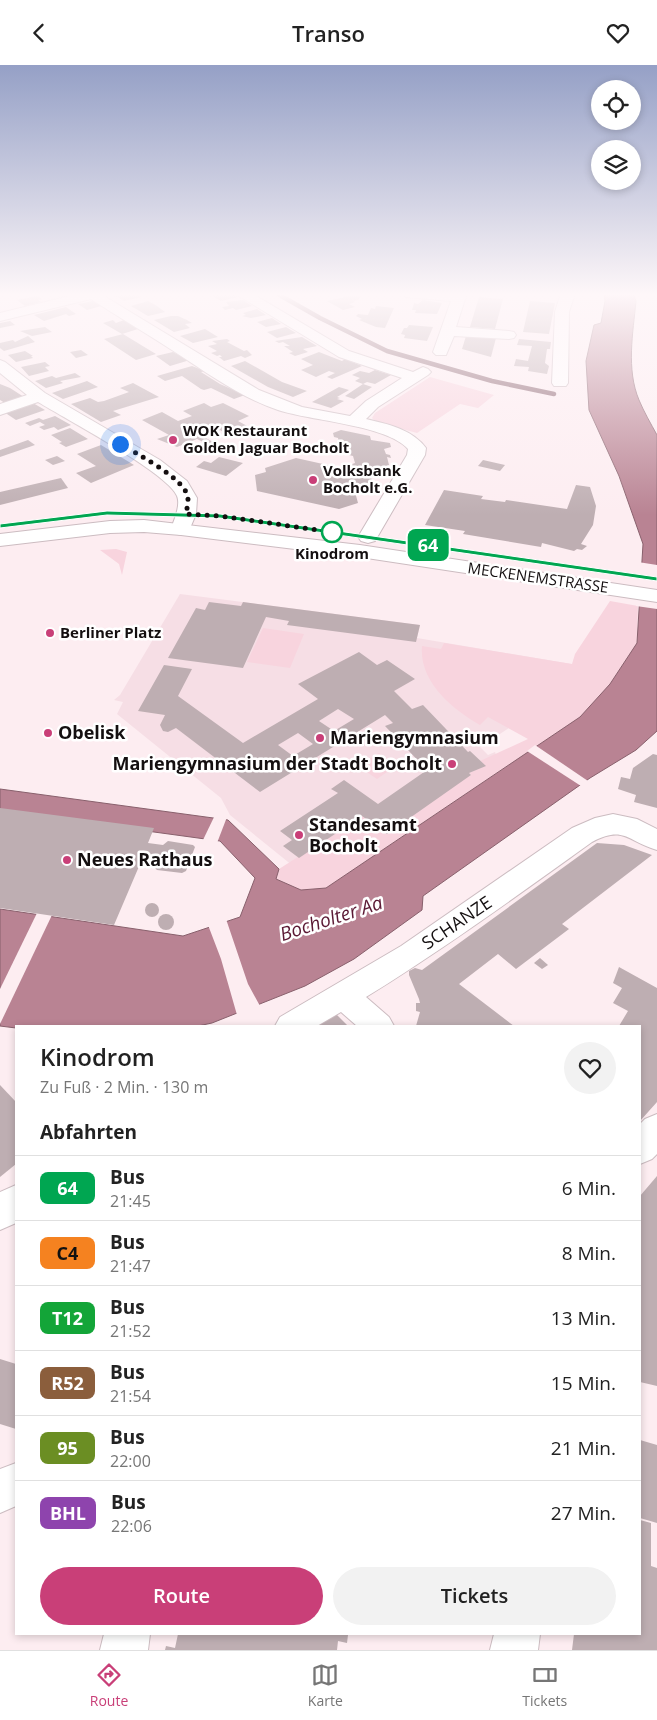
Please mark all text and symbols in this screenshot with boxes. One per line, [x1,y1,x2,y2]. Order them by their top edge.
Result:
text: Transo [292,18,365,48]
icon: back [25,19,53,47]
icon: heart [604,19,632,47]
map controls [591,80,641,190]
button: locate [591,80,641,130]
button: layers [591,140,641,190]
place label: WOK Restaurant Golden Jaguar Bocholt [183,420,350,457]
your location [108,432,133,457]
marker: WOK Restaurant Golden Jaguar Bocholt [167,434,179,446]
place label: Volksbank Bocholt e.G. [323,460,413,497]
marker: Volksbank Bocholt e.G. [307,474,319,486]
marker: Kinodrom [321,521,343,543]
line badge: 64 [406,529,450,561]
text: 64 [418,533,438,557]
place label: Kinodrom [295,543,369,563]
street label: MECKENEMSTRASSE [466,557,610,597]
place label: Berliner Platz [60,622,161,642]
marker: Berliner Platz [44,627,56,639]
place label: Obelisk [58,720,126,744]
place label: Mariengymnasium [330,725,499,749]
marker: Obelisk [42,727,54,739]
marker: Mariengymnasium [314,732,326,744]
place label: Mariengymnasium der Stadt Bocholt [112,751,442,775]
marker: Mariengymnasium der Stadt Bocholt [446,758,458,770]
place label: Standesamt Bocholt [309,812,417,857]
marker: Standesamt Bocholt [293,829,305,841]
place label: Neues Rathaus [77,847,212,871]
marker: Neues Rathaus [61,854,73,866]
water label: Bocholter Aa [276,889,386,947]
street label: SCHANZE [417,890,496,954]
text: Kinodrom [40,1040,155,1073]
button: heart [564,1042,616,1094]
text: Zu Fuß · 2 Min. · 130 m [40,1076,208,1098]
text: Abfahrten [40,1119,137,1145]
text: Bus [110,1164,145,1190]
text: 6 Min. [562,1175,616,1201]
text: 64 [57,1176,78,1200]
text: 21:45 [110,1190,151,1212]
text: Bus [110,1229,145,1255]
text: 8 Min. [562,1240,616,1266]
text: C4 [57,1241,78,1265]
text: 21:47 [110,1255,151,1277]
text: Bus [110,1294,145,1320]
text: 13 Min. [551,1305,616,1331]
text: T12 [52,1306,83,1330]
text: 21:52 [110,1320,151,1342]
text: Bus [110,1359,145,1385]
text: 15 Min. [551,1370,616,1396]
text: R52 [51,1371,84,1395]
text: 21:54 [110,1385,151,1407]
text: Bus [110,1424,145,1450]
text: 21 Min. [551,1435,616,1461]
text: 95 [57,1436,78,1460]
text: 22:00 [110,1450,151,1472]
text: Bus [111,1489,146,1515]
text: 27 Min. [551,1500,616,1526]
text: BHL [50,1501,86,1525]
text: 22:06 [111,1515,152,1537]
button: Route [40,1567,323,1625]
button: Tickets [333,1567,616,1625]
tab: Route [90,1661,128,1710]
tab: Karte [308,1661,343,1710]
tab: Tickets [522,1661,567,1710]

